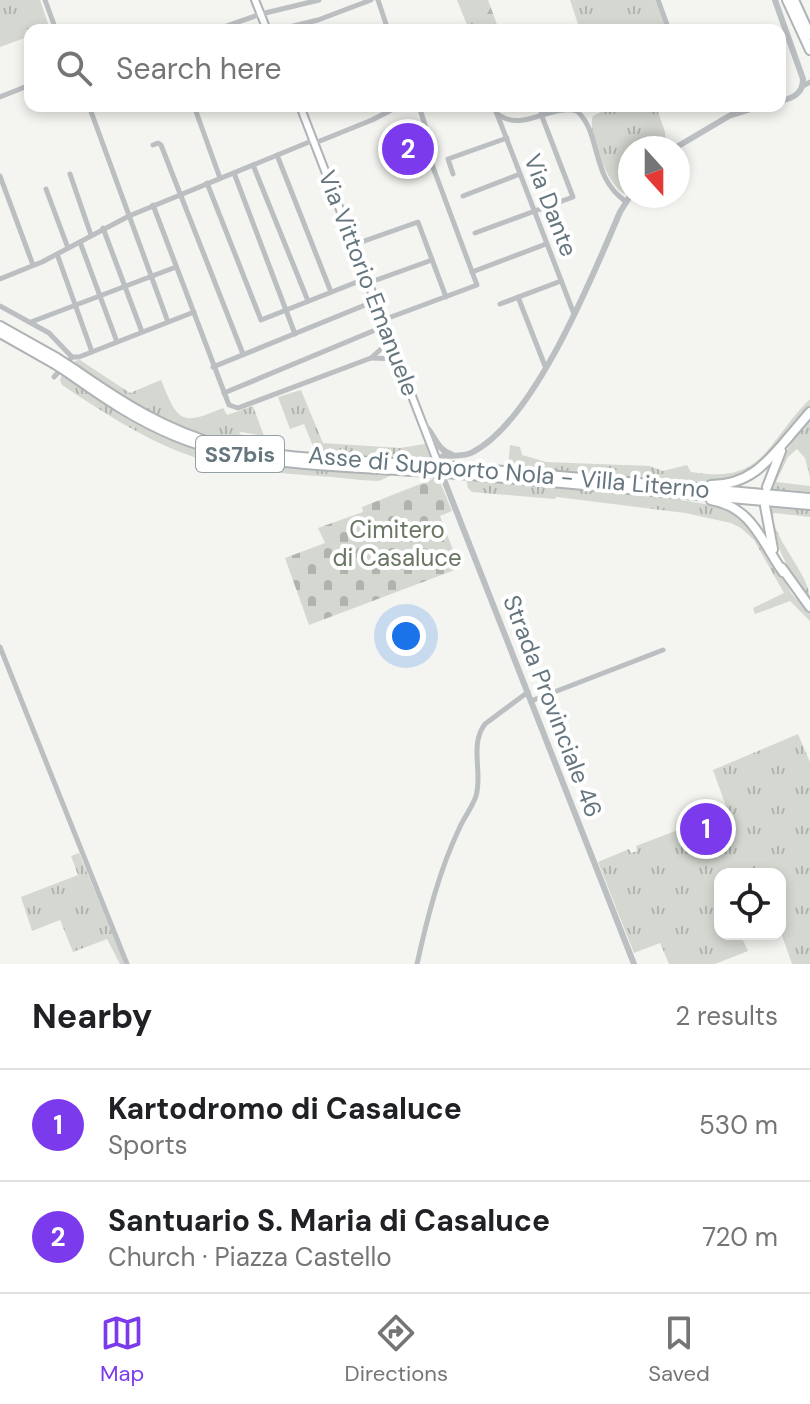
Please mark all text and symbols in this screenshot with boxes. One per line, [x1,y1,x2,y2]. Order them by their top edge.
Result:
search box [24,24,786,112]
icon: search [52,46,96,90]
text: Search here [116,49,282,88]
pin: 2 [382,119,434,179]
north arrow [618,136,690,208]
street label: Via Dante [517,149,585,261]
street label: Via Vittorio Emanuele [312,166,426,400]
road number: SS7bis [196,436,284,472]
street label: Asse di Supporto Nola - Villa Literno [307,439,711,505]
park label: Cimitero di Casaluce [332,514,462,573]
street label: Strada Provinciale 46 [496,591,610,821]
your location [386,616,426,656]
pin: 1 [680,799,732,859]
map controls [714,868,786,940]
button: locate [714,868,786,940]
text: Nearby [32,994,152,1039]
text: 2 results [675,999,778,1033]
text: Kartodromo di Casaluce [108,1089,462,1128]
text: 1 [53,1108,63,1142]
text: 530 m [699,1108,778,1142]
text: Sports [108,1128,188,1162]
text: Santuario S. Maria di Casaluce [108,1201,550,1240]
text: 2 [50,1220,66,1254]
text: 720 m [702,1220,778,1254]
text: Church · Piazza Castello [108,1240,392,1274]
tab: Map [100,1311,144,1388]
tab: Directions [345,1311,448,1388]
tab: Saved [648,1311,710,1388]

